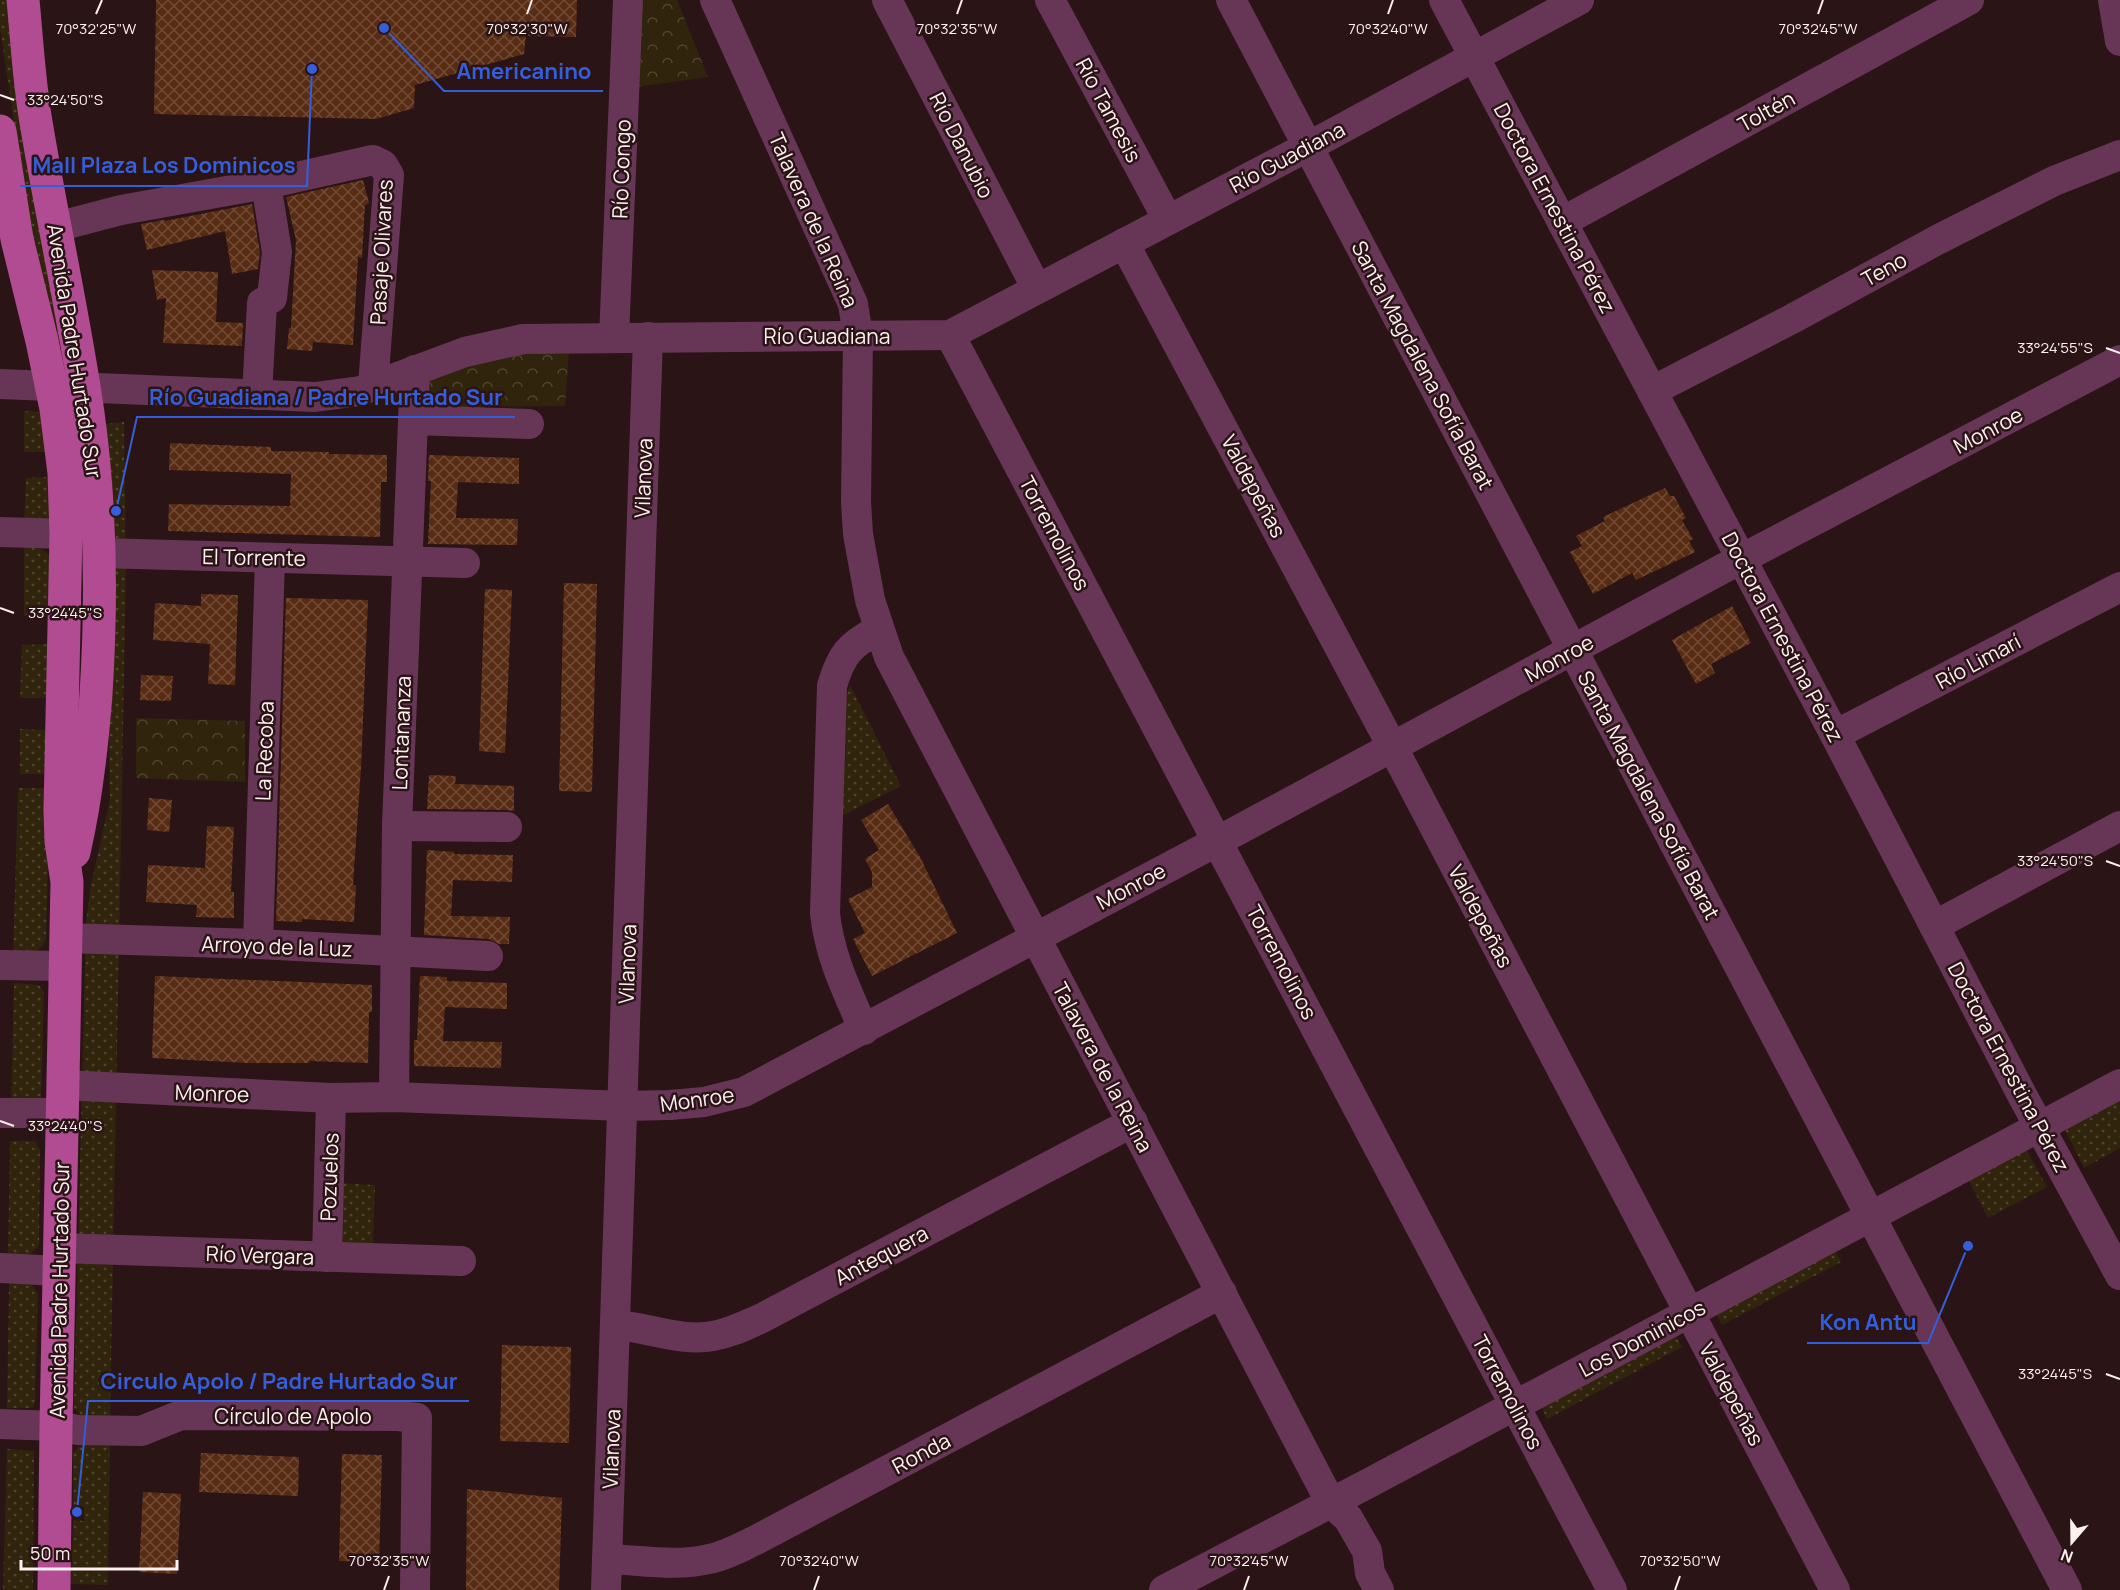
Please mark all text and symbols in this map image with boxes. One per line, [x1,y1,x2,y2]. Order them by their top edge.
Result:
text: 70°32'25"W [56,18,136,39]
text: 70°32'30"W [487,18,567,39]
text: 70°32'35"W [917,18,997,39]
text: 70°32'40"W [1348,18,1428,39]
text: 70°32'45"W [1778,18,1858,39]
callout: Americanino [444,51,603,91]
street label: Río Tamesis [1070,53,1148,167]
text: Americanino [457,56,591,86]
street label: Toltén [1733,84,1799,138]
street label: Río Danubio [923,87,1001,203]
text: 33°24'50"S [27,89,103,110]
street label: Doctora Ernestina Pérez [1488,98,1622,318]
street label: Río Guadiana [1224,115,1350,199]
street label: Río Congo [605,119,637,219]
street label: Talavera de la Reina [763,128,865,312]
callout: Mall Plaza Los Dominicos [20,146,307,186]
text: Mall Plaza Los Dominicos [32,150,296,180]
street label: Pasaje Olivares [363,179,399,325]
street label: Avenida Padre Hurtado Sur [41,222,109,481]
street label: Santa Magdalena Sofía Barat [1345,236,1501,494]
street label: Teno [1856,245,1912,293]
street label: Río Guadiana [764,322,890,350]
text: 33°24'55"S [2017,337,2093,358]
callout: Río Guadiana / Padre Hurtado Sur [137,377,515,417]
text: Río Guadiana / Padre Hurtado Sur [149,382,503,412]
street label: Monroe [1948,400,2028,460]
street label: Valdepeñas [1215,430,1293,542]
street label: Vilanova [628,438,658,518]
street label: Torremolinos [1013,471,1097,595]
street label: Doctora Ernestina Pérez [1716,527,1850,747]
street label: El Torrente [202,542,306,572]
text: 33°24'45"S [28,602,102,623]
street label: Río Limarí [1931,627,2025,695]
street label: Monroe [1520,628,1598,688]
street label: Santa Magdalena Sofía Barat [1571,666,1727,924]
street label: Lontananza [385,675,417,791]
street label: La Recoba [248,701,280,801]
text: 33°24'50"S [2017,850,2093,871]
street label: Monroe [1091,856,1171,916]
street label: Valdepeñas [1442,860,1520,972]
street label: Torremolinos [1240,900,1324,1024]
street label: Vilanova [612,924,642,1004]
street label: Arroyo de la Luz [201,929,353,963]
street label: Doctora Ernestina Pérez [1942,957,2076,1177]
street label: Talavera de la Reina [1046,977,1160,1157]
street label: Monroe [174,1078,250,1108]
street label: Monroe [658,1080,736,1118]
text: 33°24'40"S [28,1115,102,1136]
street label: Pozuelos [313,1132,345,1222]
street label: Avenida Padre Hurtado Sur [43,1161,75,1419]
street label: Antequera [829,1219,933,1291]
street label: Río Vergara [205,1239,315,1271]
street label: Los Dominicos [1574,1293,1710,1383]
callout: Kon Antu [1807,1303,1928,1343]
text: Kon Antu [1820,1307,1916,1337]
street label: Torremolinos [1466,1330,1550,1454]
street label: Valdepeñas [1693,1338,1771,1450]
callout: Circulo Apolo / Padre Hurtado Sur [88,1361,469,1401]
text: 33°24'45"S [2018,1363,2092,1384]
text: Circulo Apolo / Padre Hurtado Sur [101,1366,458,1396]
street label: Círculo de Apolo [214,1402,372,1430]
street label: Vilanova [596,1409,626,1489]
street label: Ronda [887,1426,955,1480]
north arrow [2042,1512,2102,1572]
scale bar [21,1533,177,1571]
text: 50 m [30,1541,70,1565]
text: N [2058,1544,2076,1568]
text: 70°32'35"W [349,1550,429,1571]
text: 70°32'40"W [779,1550,859,1571]
text: 70°32'45"W [1209,1550,1289,1571]
text: 70°32'50"W [1639,1550,1721,1571]

